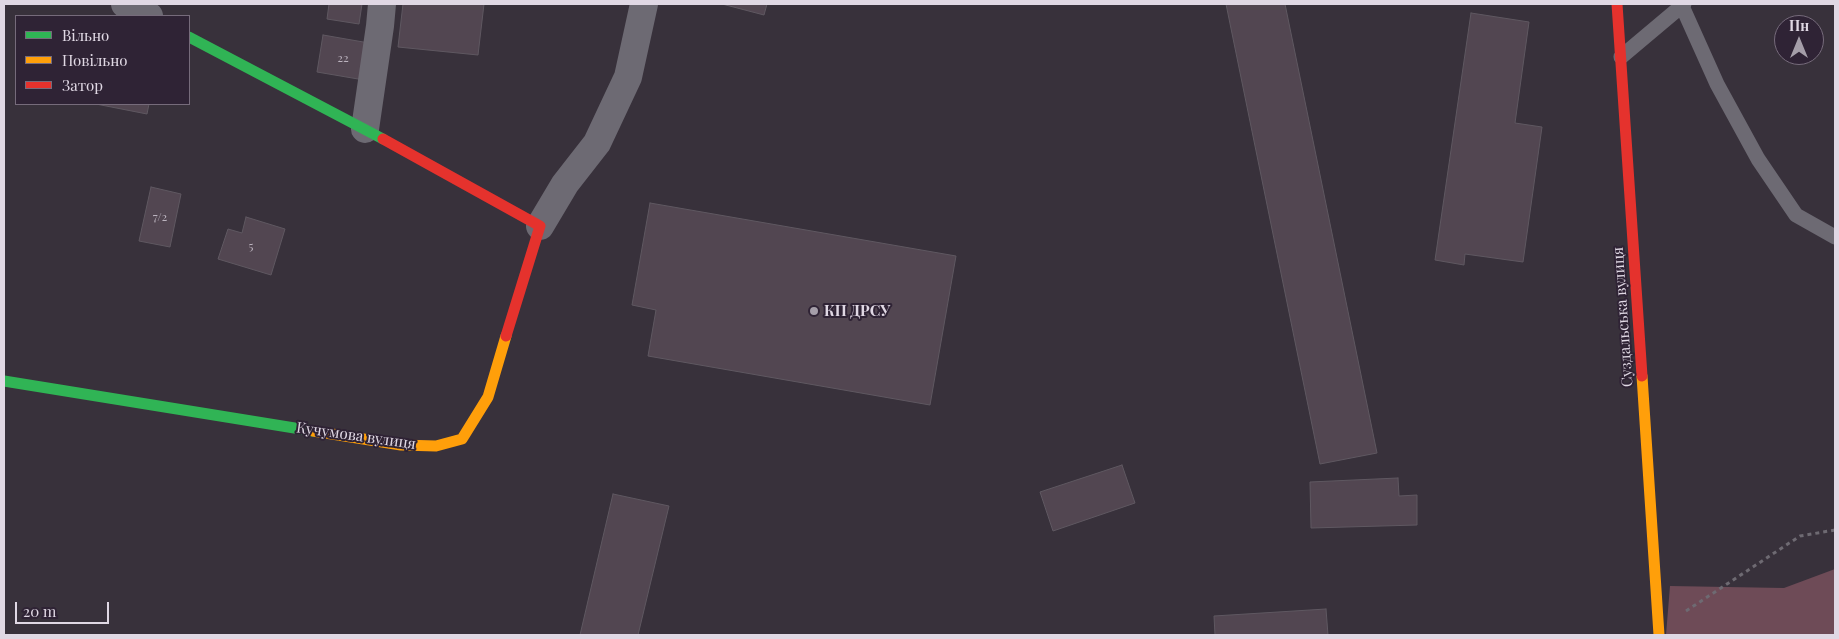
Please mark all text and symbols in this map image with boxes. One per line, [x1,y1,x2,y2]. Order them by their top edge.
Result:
legend [15,15,190,105]
north arrow [1774,15,1824,65]
text: Пн [1789,16,1809,35]
text: Вільно [62,25,109,45]
text: Повільно [62,50,128,70]
house number: 22 [337,51,349,65]
text: Затор [62,75,103,95]
house number: 7/2 [153,210,167,224]
house number: 5 [249,239,253,253]
street label: Суздальська вулиця [1609,246,1637,388]
place label: КП ДРСУ [824,302,890,320]
marker: КП ДРСУ [808,305,820,317]
street label: Кучумова вулиця [295,419,417,453]
scale bar [18,592,111,624]
text: 20 m [23,601,56,621]

